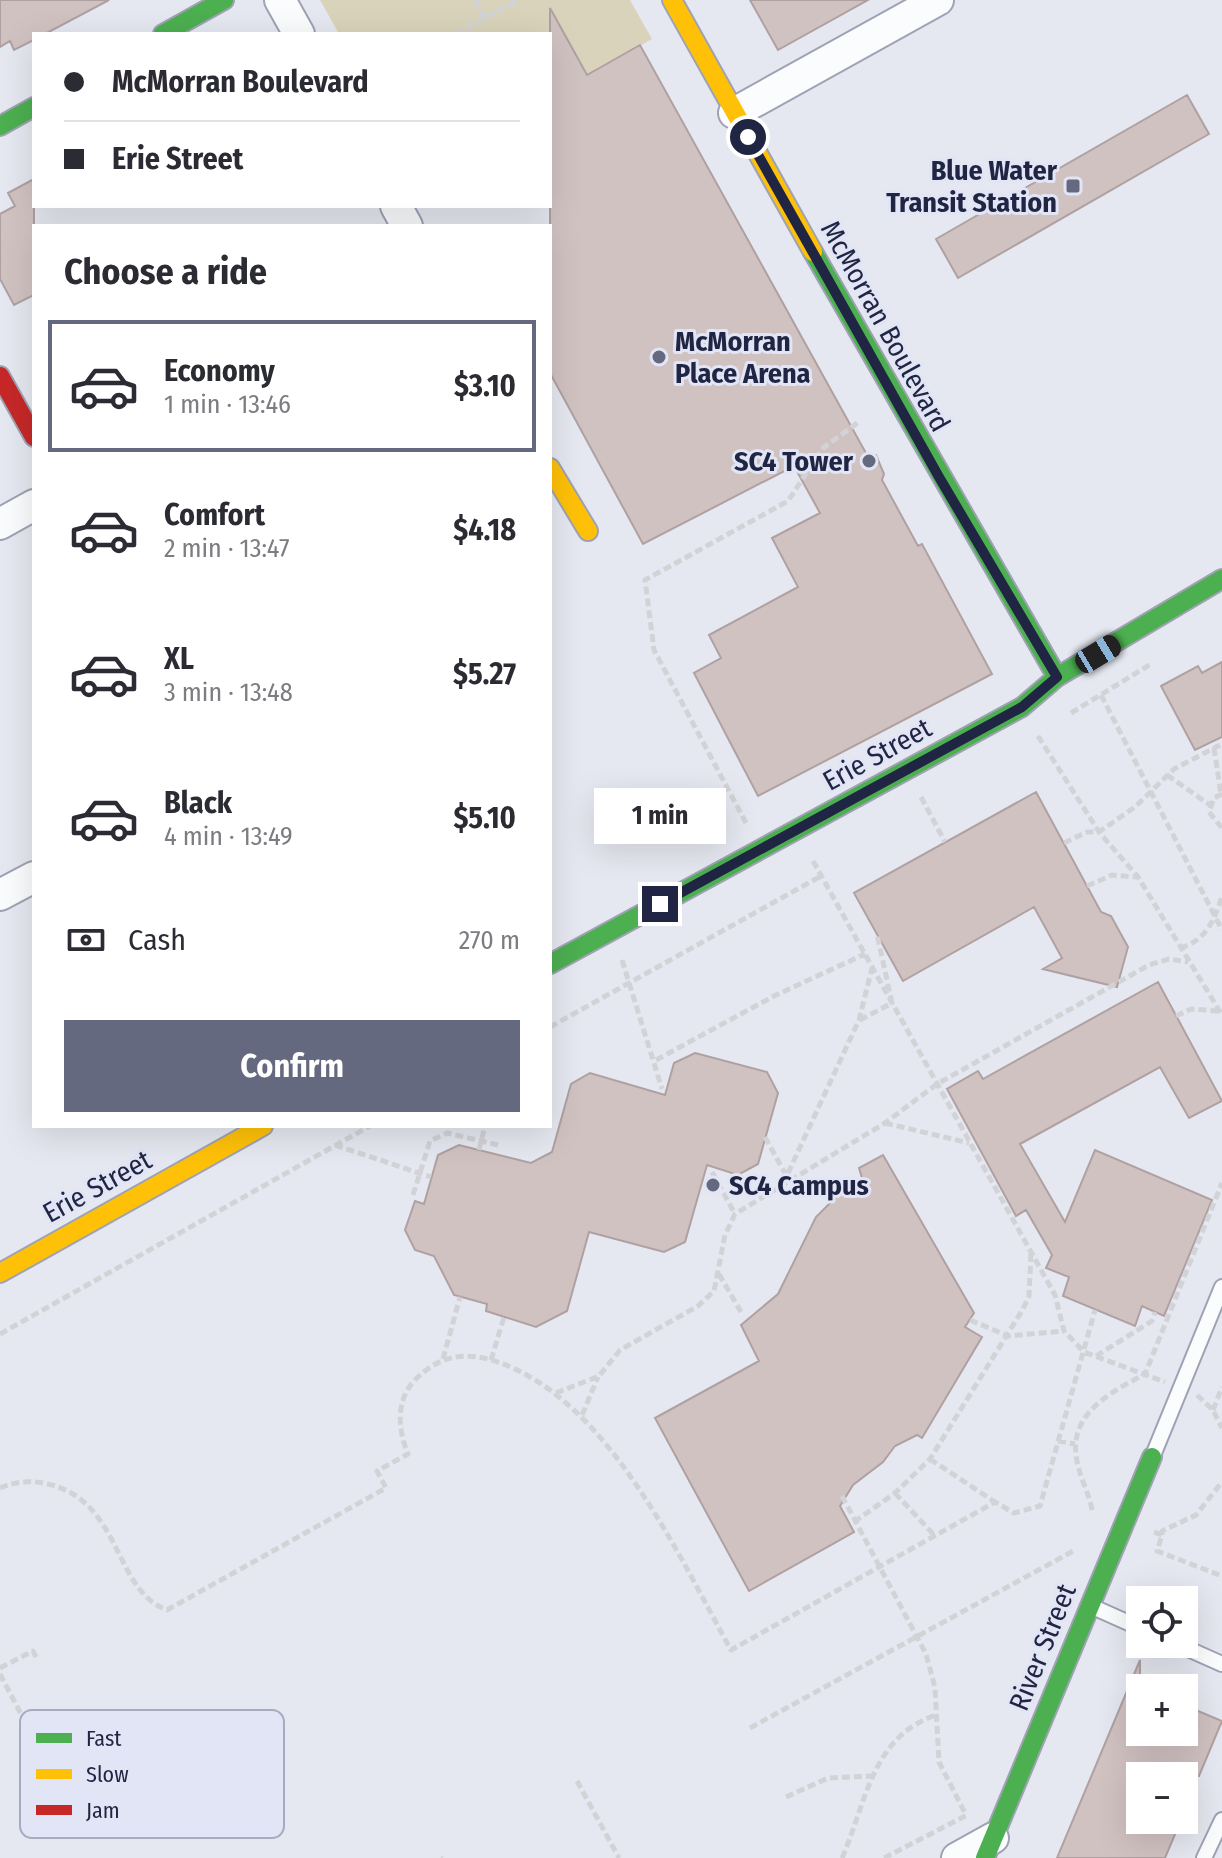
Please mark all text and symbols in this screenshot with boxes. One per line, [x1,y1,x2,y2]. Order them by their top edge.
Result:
text: McMorran Boulevard [112,64,369,100]
route start [730,119,766,155]
text: Erie Street [112,141,243,177]
place label: Blue Water Transit Station [886,154,1058,219]
marker: Blue Water Transit Station [1064,177,1082,195]
street label: McMorran Boulevard [814,215,957,437]
text: Choose a ride [64,250,267,294]
place label: McMorran Place Arena [675,325,811,390]
marker: McMorran Place Arena [650,348,668,366]
icon: car [68,350,140,422]
text: Economy [164,353,275,389]
text: $3.10 [454,368,516,404]
text: 1 min · 13:46 [164,389,291,420]
place label: SC4 Tower [734,445,854,478]
marker: SC4 Tower [860,452,878,470]
icon: car [68,494,140,566]
text: Comfort [164,497,265,533]
text: $4.18 [453,512,516,548]
text: 2 min · 13:47 [164,533,289,564]
car [1071,631,1125,677]
icon: car [68,638,140,710]
text: XL [164,641,194,677]
text: $5.27 [453,656,516,692]
text: 3 min · 13:48 [164,677,293,708]
street label: Erie Street [817,711,938,798]
icon: car [68,782,140,854]
text: Black [164,785,232,821]
callout: 1 min [594,788,726,844]
text: $5.10 [453,800,516,836]
text: 1 min [632,800,688,831]
text: 4 min · 13:49 [164,821,293,852]
route end [642,886,678,922]
icon: cash [64,918,108,962]
text: Cash [128,922,186,958]
text: 270 m [459,925,520,956]
button: Confirm [64,1020,520,1112]
street label: Erie Street [37,1143,158,1230]
place label: SC4 Campus [729,1169,869,1202]
marker: SC4 Campus [704,1176,722,1194]
street label: River Street [1002,1578,1083,1715]
map controls [1126,1586,1198,1834]
button: locate [1126,1586,1198,1658]
button: + [1126,1674,1198,1746]
legend [20,1710,284,1838]
text: Fast [86,1725,122,1752]
text: Slow [86,1761,129,1788]
button: − [1126,1762,1198,1834]
text: Jam [86,1797,120,1824]

